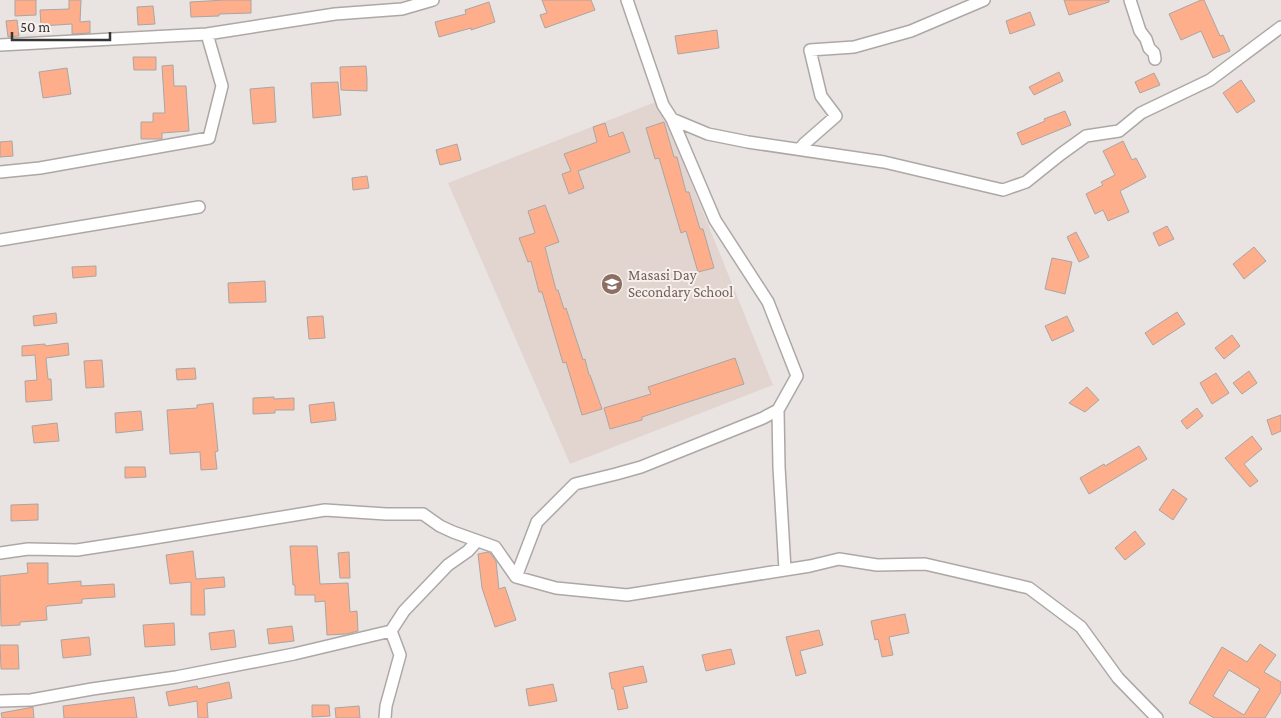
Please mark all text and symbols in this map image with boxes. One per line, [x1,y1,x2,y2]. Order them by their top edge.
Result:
scale bar [12,10,110,42]
text: 50 m [20,19,50,35]
place label: Masasi Day Secondary School [628,267,733,301]
school or university icon: Masasi Day Secondary School [600,272,624,296]

